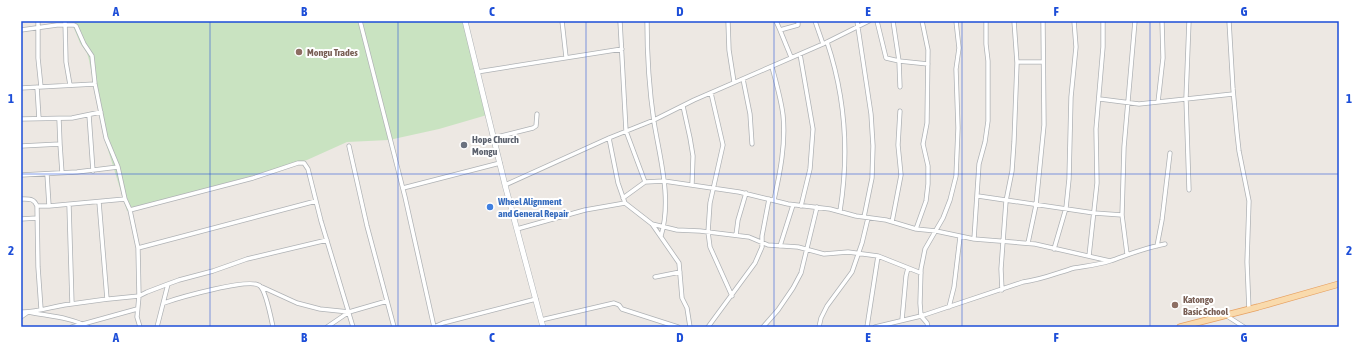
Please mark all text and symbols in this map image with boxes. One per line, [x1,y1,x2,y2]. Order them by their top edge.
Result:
text: A [112,4,120,19]
text: B [301,4,308,19]
text: C [489,4,495,19]
text: D [676,4,684,19]
text: E [865,4,871,19]
text: F [1053,4,1059,19]
text: G [1241,4,1248,19]
marker: Mongu Trades [294,47,304,57]
place label: Mongu Trades [307,47,358,58]
text: 1 [8,91,14,106]
text: 1 [1346,91,1352,106]
place label: Hope Church Mongu [472,134,519,157]
marker: Hope Church Mongu [459,140,469,150]
place label: Wheel Alignment and General Repair [497,196,569,219]
marker: Wheel Alignment and General Repair [485,202,495,212]
text: 2 [8,243,14,258]
text: 2 [1346,243,1352,258]
place label: Katongo Basic School [1183,294,1228,317]
marker: Katongo Basic School [1170,300,1180,310]
text: A [112,330,120,345]
text: B [301,330,308,345]
text: C [489,330,495,345]
text: D [676,330,684,345]
text: E [865,330,871,345]
text: F [1053,330,1059,345]
text: G [1241,330,1248,345]

